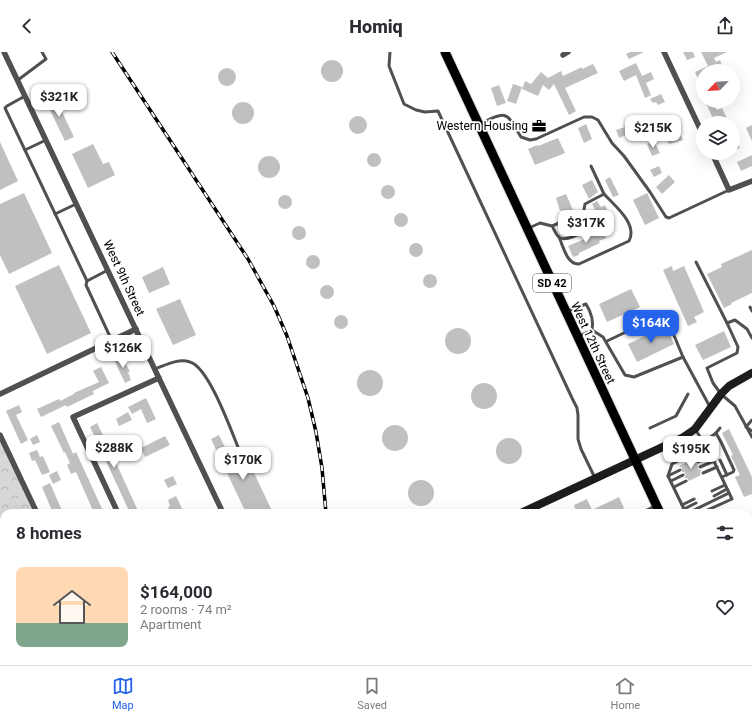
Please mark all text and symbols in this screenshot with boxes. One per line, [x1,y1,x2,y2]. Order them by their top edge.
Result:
icon: back [16,15,38,37]
icon: share [714,15,736,37]
text: Homiq [349,16,403,37]
north arrow [696,64,740,108]
map controls [696,64,740,160]
pin: $321K [31,84,87,118]
text: $321K [40,89,78,104]
pin: $215K [625,115,681,149]
button: layers [696,116,740,160]
office icon: Western Housing [531,118,547,134]
place label: Western Housing [437,119,528,133]
text: $215K [634,120,672,135]
pin: $317K [558,210,614,244]
text: $317K [567,215,605,230]
street label: West 9th Street [100,238,148,318]
road number: SD 42 [533,274,571,292]
street label: West 12th Street [568,300,618,386]
pin: $164K [623,310,679,344]
text: $164K [632,315,670,330]
pin: $126K [95,335,151,369]
text: $126K [104,340,142,355]
pin: $288K [86,435,142,469]
pin: $195K [663,436,719,470]
text: $288K [95,440,133,455]
text: $195K [672,441,710,456]
pin: $170K [215,447,271,481]
text: $170K [224,452,262,467]
icon: filters [714,522,736,544]
text: 8 homes [16,523,82,543]
text: $164,000 [140,582,212,602]
icon: home [48,583,96,631]
icon: heart [714,596,736,618]
text: 2 rooms · 74 m² [140,602,232,617]
text: Apartment [140,617,202,632]
tab: Map [112,675,134,712]
tab: Saved [357,675,387,712]
tab: Home [611,675,640,712]

